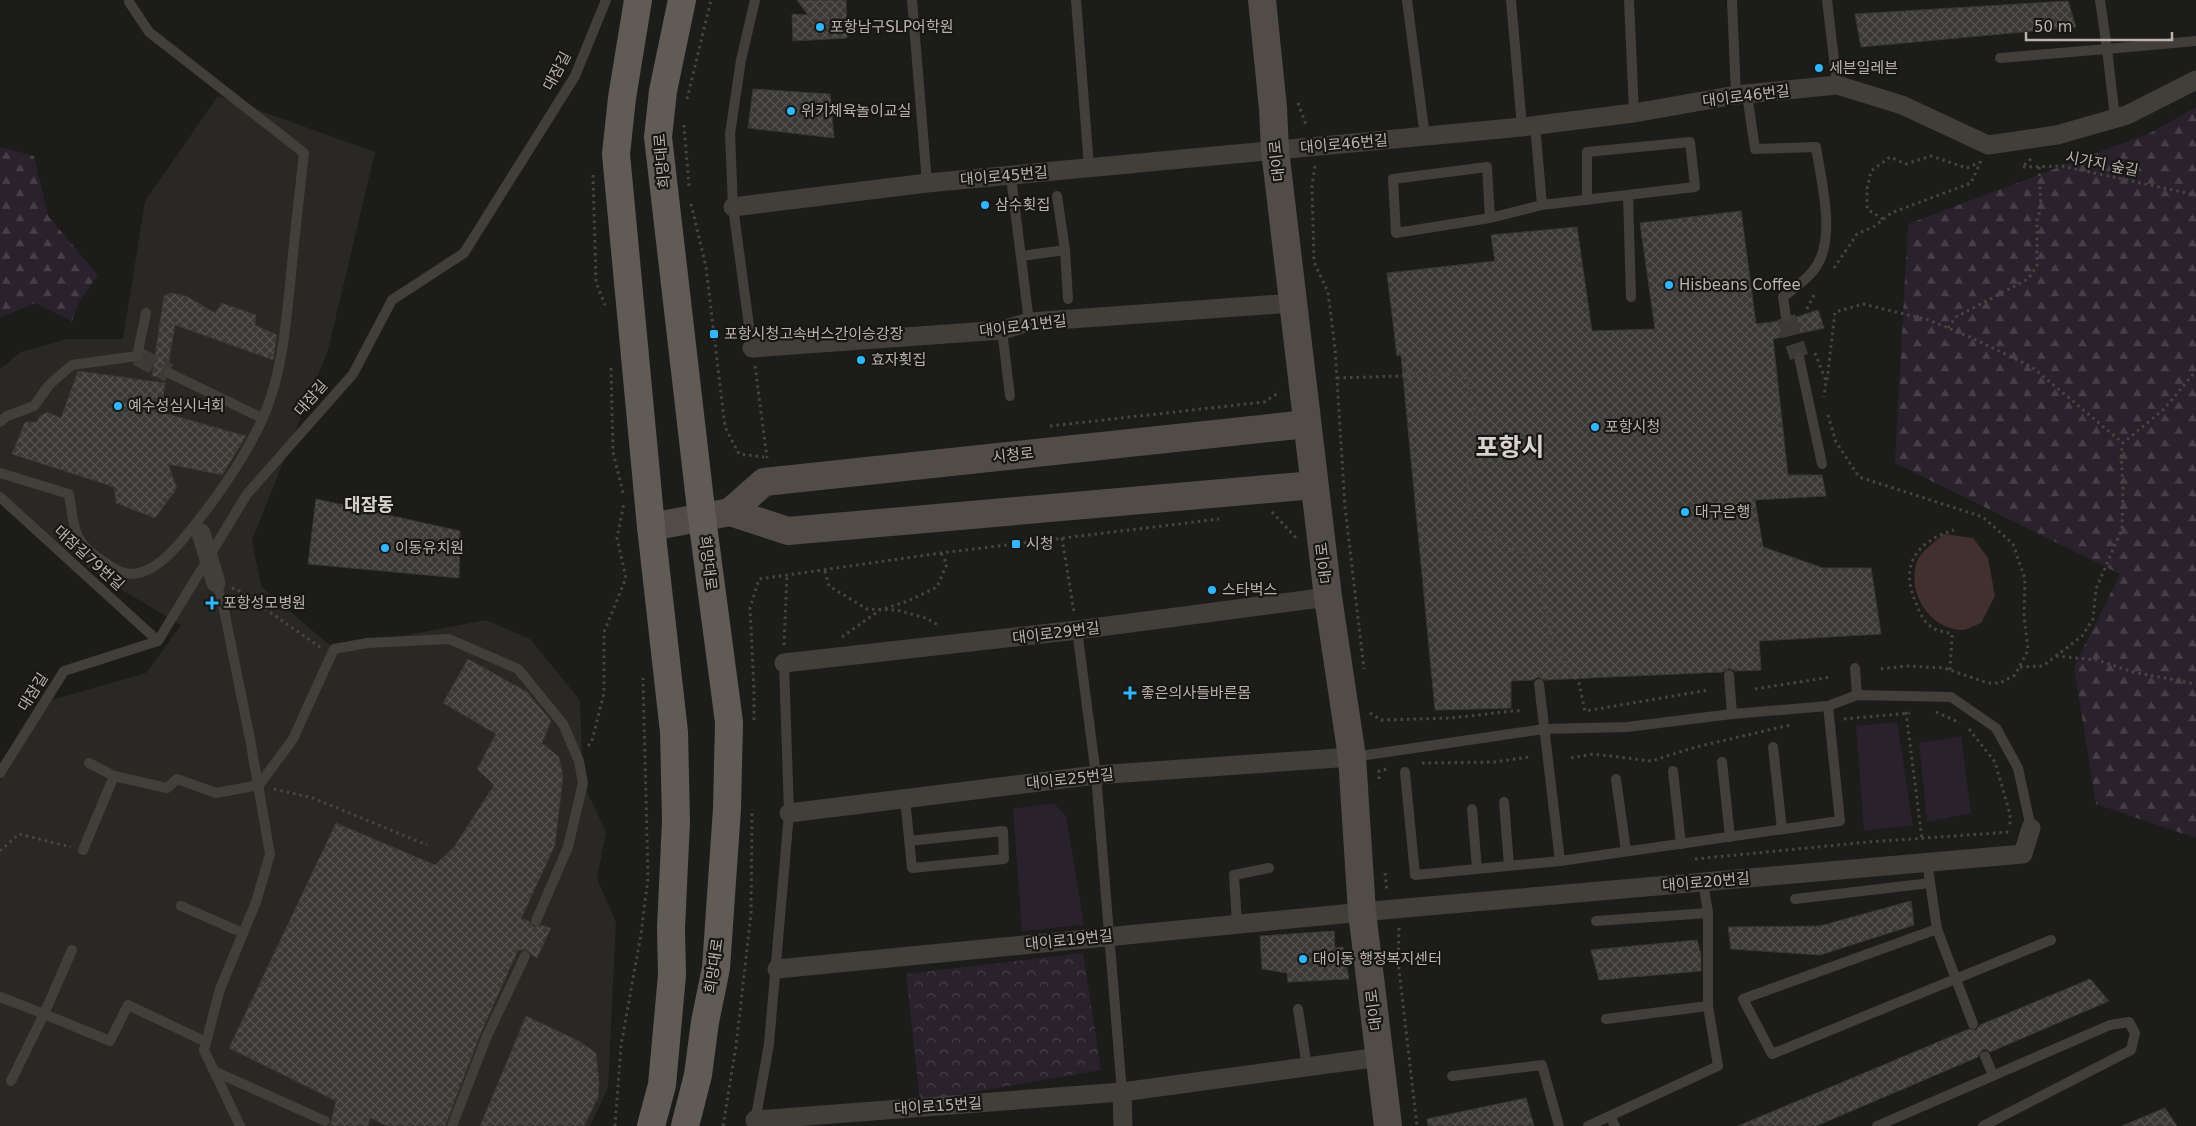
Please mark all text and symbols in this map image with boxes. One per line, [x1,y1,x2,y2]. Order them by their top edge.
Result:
scale bar [2026,10,2172,42]
place label: 포항남구SLP어학원 [830,18,954,36]
text: 50 m [2034,18,2072,36]
marker: 포항남구SLP어학원 [814,21,826,33]
street label: 대잠길 [539,48,575,94]
place label: 세븐일레븐 [1829,59,1898,77]
marker: 세븐일레븐 [1813,62,1825,74]
street label: 대이로46번길 [1701,82,1791,110]
place label: 위키체육놀이교실 [801,102,911,120]
marker: 위키체육놀이교실 [785,105,797,117]
street label: 대이로46번길 [1299,131,1389,157]
street label: 희망대로 [651,133,673,189]
street label: 대이로 [1266,139,1288,183]
street label: 시가지 숲길 [2064,148,2140,180]
street label: 대이로45번길 [959,163,1049,189]
place label: 삼수횟집 [995,196,1050,214]
marker: 삼수횟집 [979,199,991,211]
place label: Hisbeans Coffee [1679,276,1801,294]
marker: Hisbeans Coffee [1663,279,1675,291]
street label: 대이로41번길 [978,312,1068,340]
place label: 포항시청고속버스간이승강장 [724,325,904,343]
marker: 포항시청고속버스간이승강장 [708,328,720,340]
place label: 효자횟집 [871,351,926,369]
marker: 효자횟집 [855,354,867,366]
street label: 대잠길 [291,376,331,420]
place label: 예수성심시녀회 [128,397,225,415]
marker: 예수성심시녀회 [112,400,124,412]
place label: 포항시청 [1605,418,1660,436]
marker: 포항시청 [1589,421,1601,433]
district label: 포항시 [1475,433,1545,462]
street label: 시청로 [991,444,1035,466]
district label: 대잠동 [344,494,394,515]
place label: 대구은행 [1695,503,1750,521]
marker: 대구은행 [1679,506,1691,518]
street label: 대잠길79번길 [50,522,128,594]
street label: 희망대로 [696,535,720,591]
place label: 시청 [1026,535,1054,553]
marker: 시청 [1010,538,1022,550]
place label: 이동유치원 [395,539,464,557]
street label: 대이로 [1313,541,1335,585]
marker: 이동유치원 [379,542,391,554]
place label: 스타벅스 [1222,581,1277,599]
marker: 스타벅스 [1206,584,1218,596]
place label: 포항성모병원 [223,594,306,612]
marker: 포항성모병원 [205,596,219,610]
street label: 대이로29번길 [1011,619,1101,647]
street label: 대잠길 [14,670,52,714]
place label: 좋은의사들바른몸 [1141,684,1251,702]
marker: 좋은의사들바른몸 [1123,686,1137,700]
street label: 대이로25번길 [1025,765,1115,793]
street label: 대이로20번길 [1661,869,1751,895]
street label: 대이로19번길 [1024,926,1114,954]
street label: 희망대로 [701,937,727,995]
place label: 대이동 행정복지센터 [1313,950,1442,968]
marker: 대이동 행정복지센터 [1297,953,1309,965]
street label: 대이로 [1363,988,1385,1032]
street label: 대이로15번길 [893,1094,983,1118]

